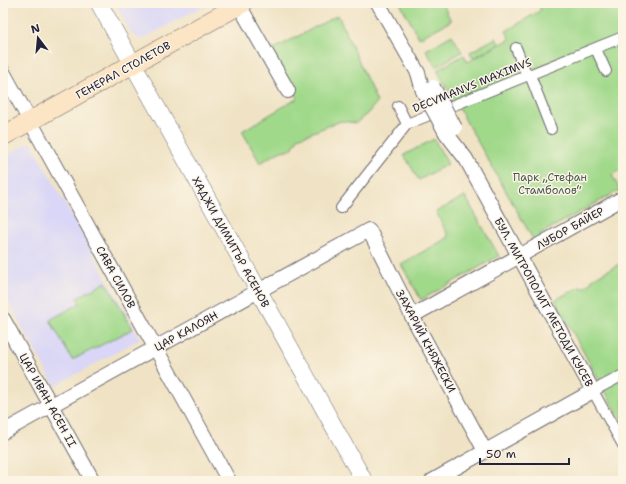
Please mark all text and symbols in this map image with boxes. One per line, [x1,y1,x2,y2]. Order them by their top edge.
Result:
north arrow [18,18,58,58]
text: N [29,20,42,37]
street label: ГЕНЕРАЛ СТОЛЕТОВ [73,38,174,103]
street label: DECVMANVS MAXIMVS [410,55,534,116]
park label: Парк „Стефан Стамболов“ [513,170,587,198]
street label: ХАДЖИ ДИМИТЪР АСЕНОВ [188,174,273,311]
street label: ЛУБОР БАЙЕР [533,203,607,253]
street label: БУЛ. МИТРОПОЛИТ МЕТОДИ КУСЕВ [491,215,597,390]
street label: САВА СИЛОВ [92,243,139,311]
street label: ЗАХАРИЙ КНЯЖЕСКИ [392,287,460,395]
street label: ЦАР КАЛОЯН [152,308,221,355]
street label: ЦАР ИВАН АСЕН II [15,351,80,450]
scale bar [480,440,569,466]
text: 50 m [486,446,516,462]

